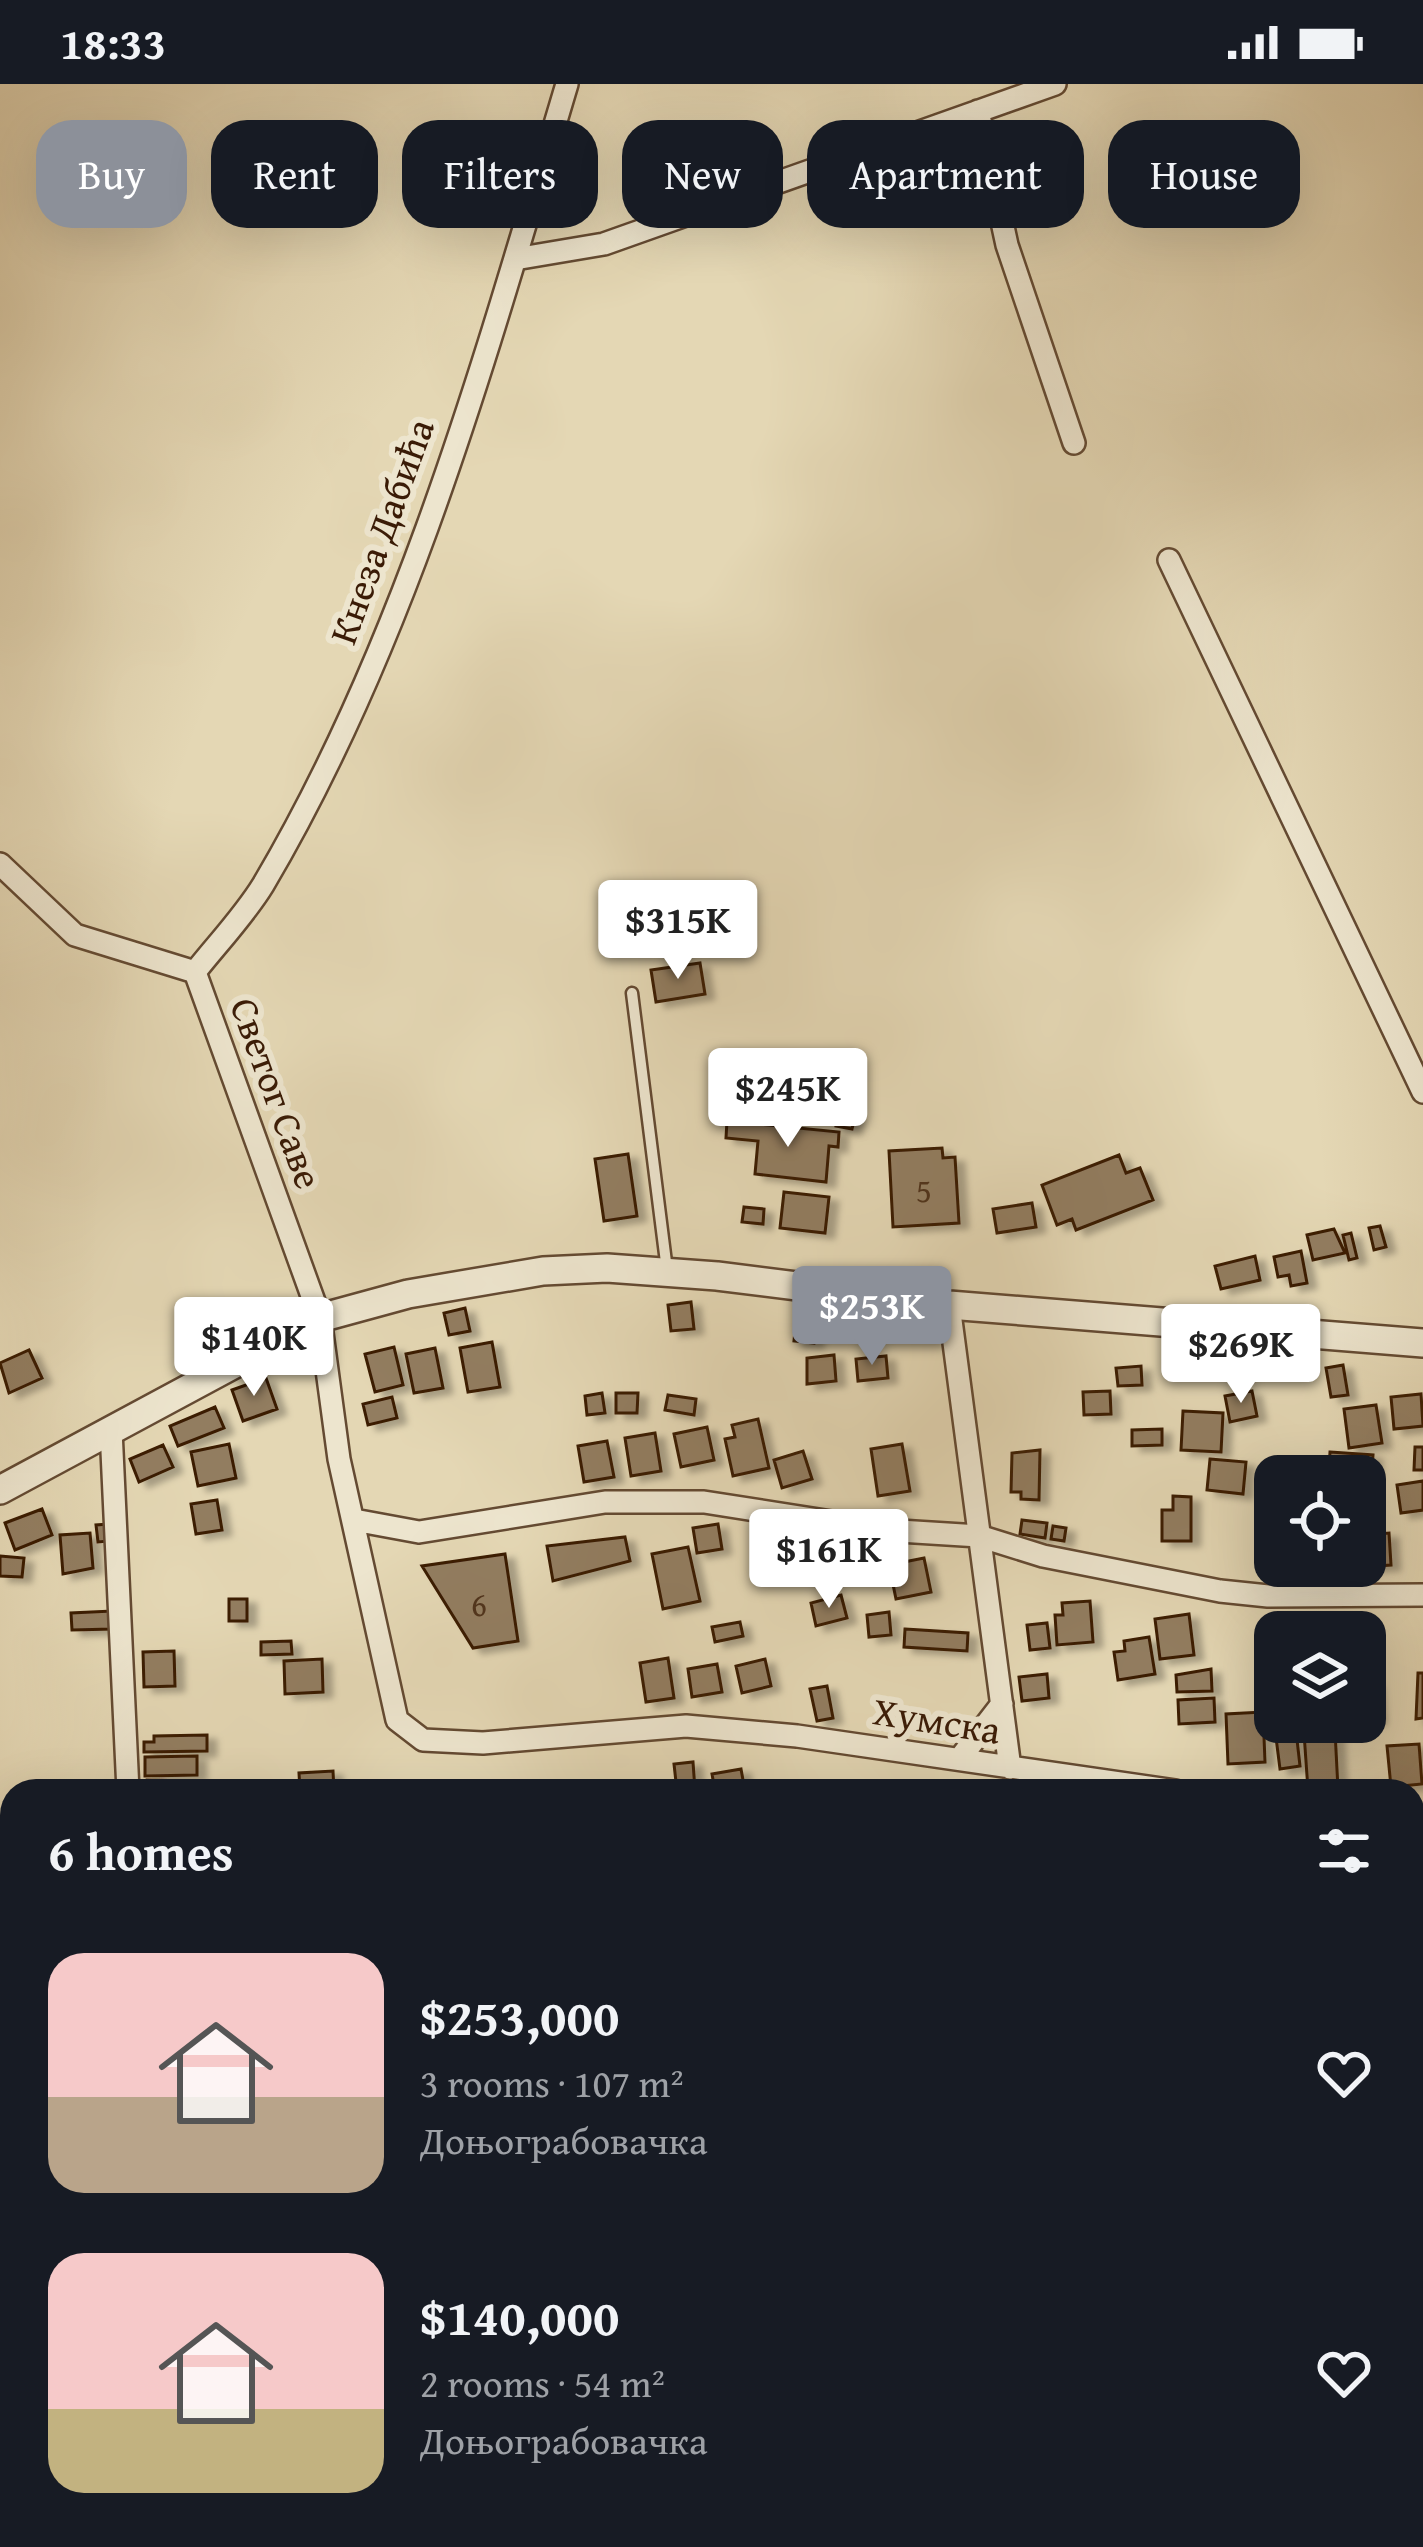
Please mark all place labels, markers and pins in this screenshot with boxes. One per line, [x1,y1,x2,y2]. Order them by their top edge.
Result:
pin: $315K [594,880,762,982]
pin: $245K [704,1048,872,1150]
pin: $253K [788,1266,956,1368]
pin: $140K [170,1297,338,1399]
pin: $269K [1157,1304,1325,1406]
pin: $161K [745,1509,913,1611]

